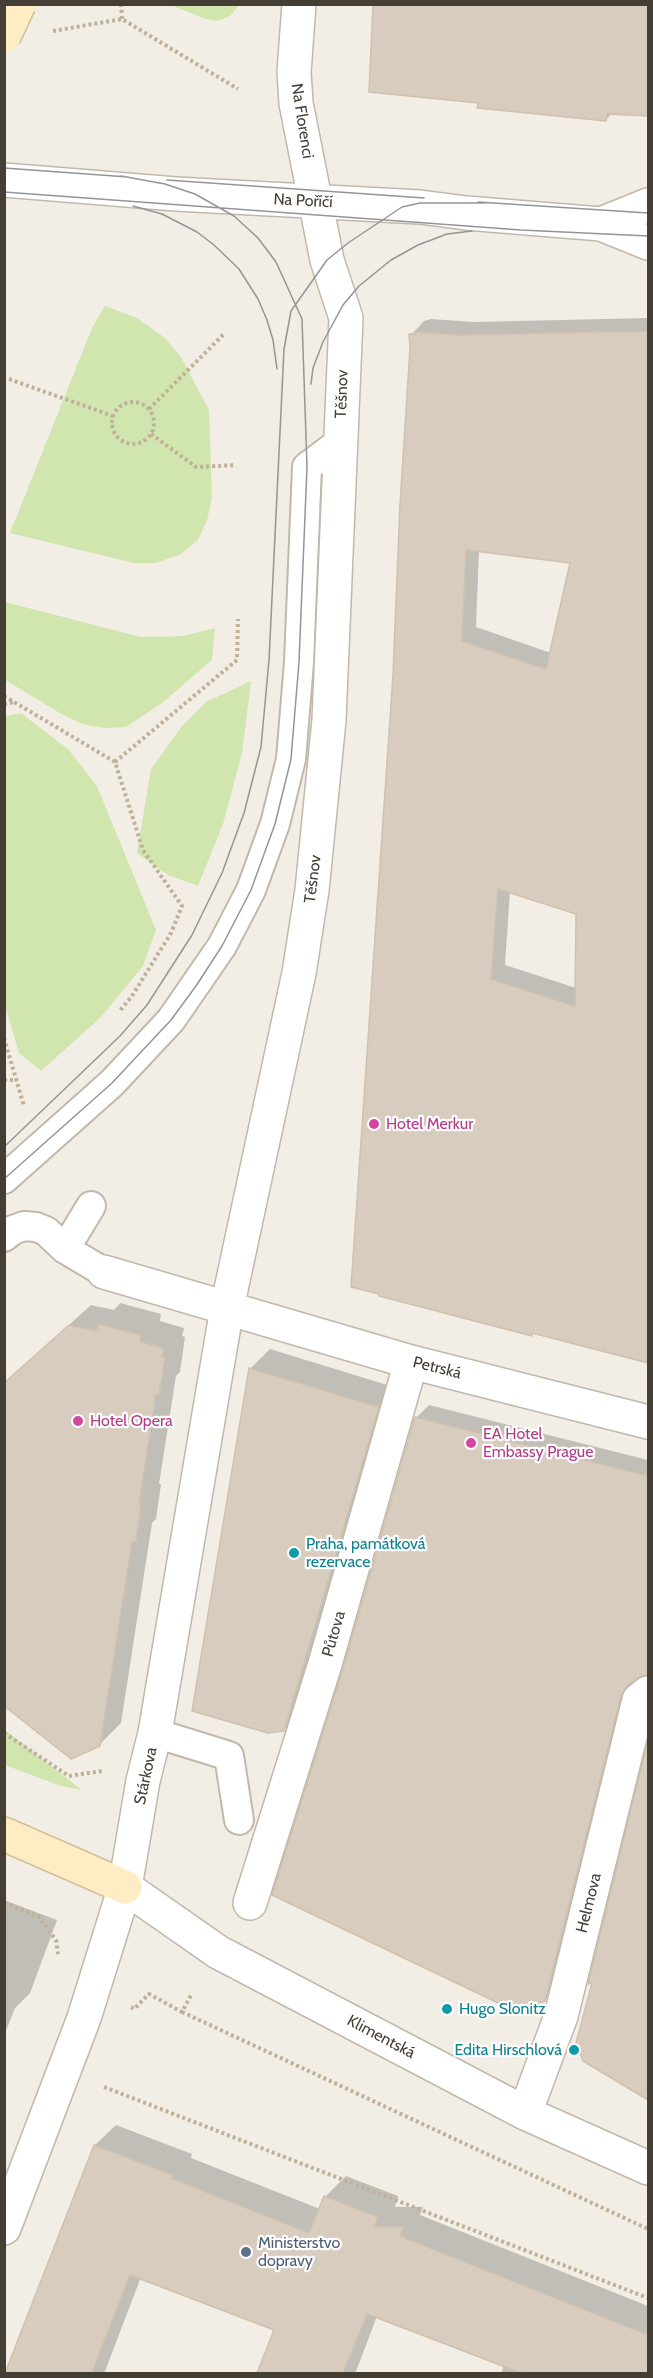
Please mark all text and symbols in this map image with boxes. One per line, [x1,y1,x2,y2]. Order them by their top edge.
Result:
street label: Na Florenci [287,82,317,160]
street label: Na Poříčí [273,190,333,212]
street label: Těšnov [332,369,352,419]
street label: Těšnov [300,854,326,904]
place label: Hotel Merkur [386,1114,473,1134]
marker: Hotel Merkur [367,1117,381,1131]
street label: Petrská [411,1353,463,1383]
place label: Hotel Opera [90,1411,173,1431]
marker: Hotel Opera [71,1414,85,1428]
place label: EA Hotel Embassy Prague [483,1424,593,1462]
marker: EA Hotel Embassy Prague [464,1436,478,1450]
place label: Praha, památková rezervace [306,1534,426,1572]
marker: Praha, památková rezervace [287,1546,301,1560]
street label: Půtova [318,1609,350,1659]
street label: Stárkova [131,1746,161,1806]
street label: Helmova [572,1871,606,1935]
place label: Hugo Slonitz [459,1999,546,2019]
marker: Hugo Slonitz [440,2002,454,2016]
street label: Klimentská [344,2011,418,2063]
place label: Edita Hirschlová [454,2040,562,2060]
marker: Edita Hirschlová [567,2043,581,2057]
place label: Ministerstvo dopravy [258,2233,340,2271]
marker: Ministerstvo dopravy [239,2245,253,2259]

